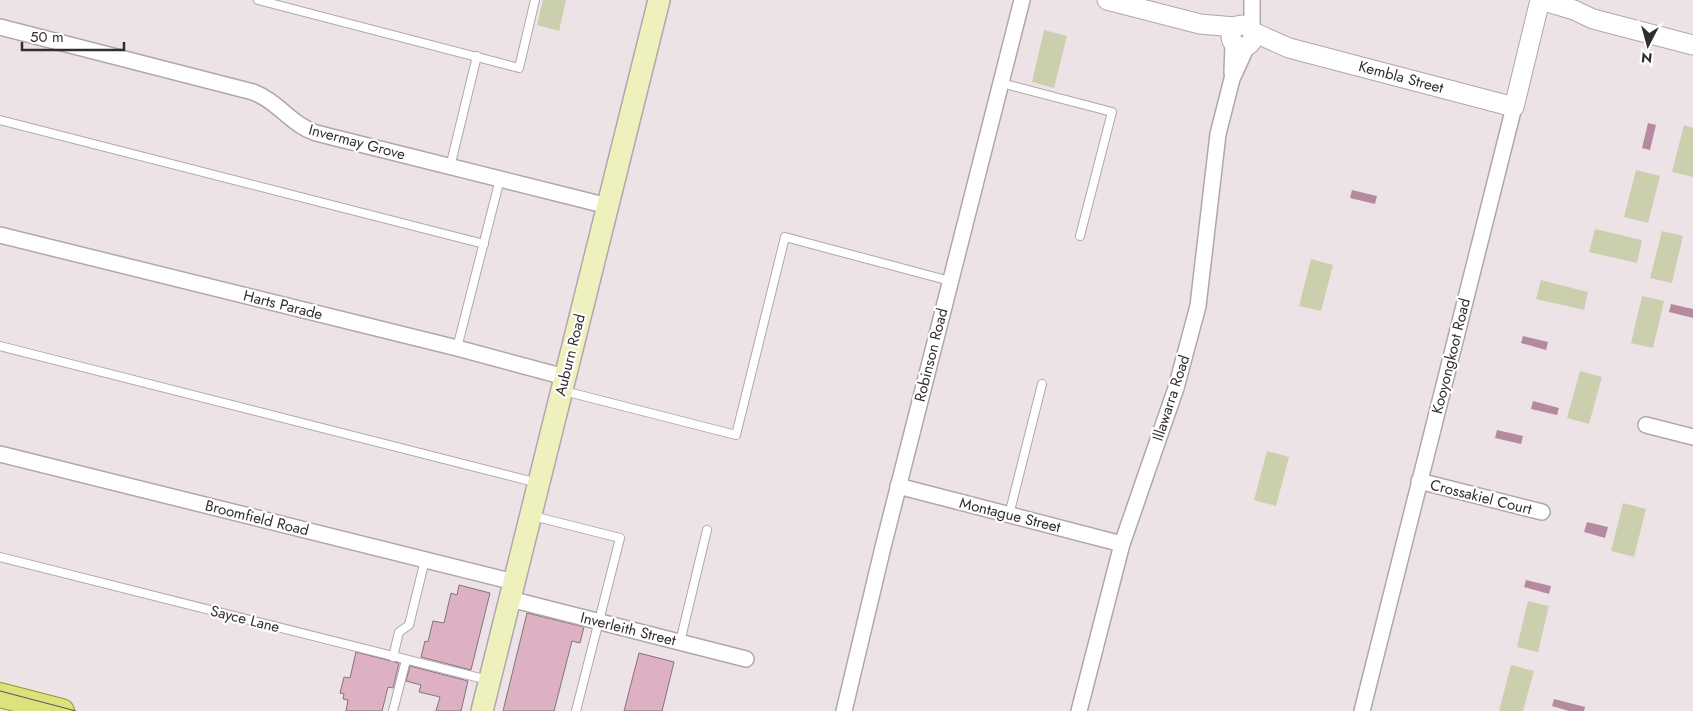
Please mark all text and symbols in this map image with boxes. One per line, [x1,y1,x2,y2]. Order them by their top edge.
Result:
scale bar [22,20,125,52]
north arrow [1623,20,1673,70]
text: 50 m [30,26,64,48]
text: N [1640,47,1653,68]
street label: Kembla Street [1356,55,1446,99]
street label: Invermay Grove [306,119,408,166]
street label: Harts Parade [241,285,325,326]
street label: Kooyongkoot Road [1426,296,1476,416]
street label: Robinson Road [909,306,953,404]
street label: Auburn Road [549,312,591,398]
street label: Illawarra Road [1147,352,1195,444]
street label: Crossakiel Court [1428,474,1534,520]
street label: Montague Street [957,492,1063,538]
street label: Broomfield Road [203,494,311,542]
street label: Sayce Lane [208,600,282,638]
street label: Inverleith Street [578,607,678,652]

